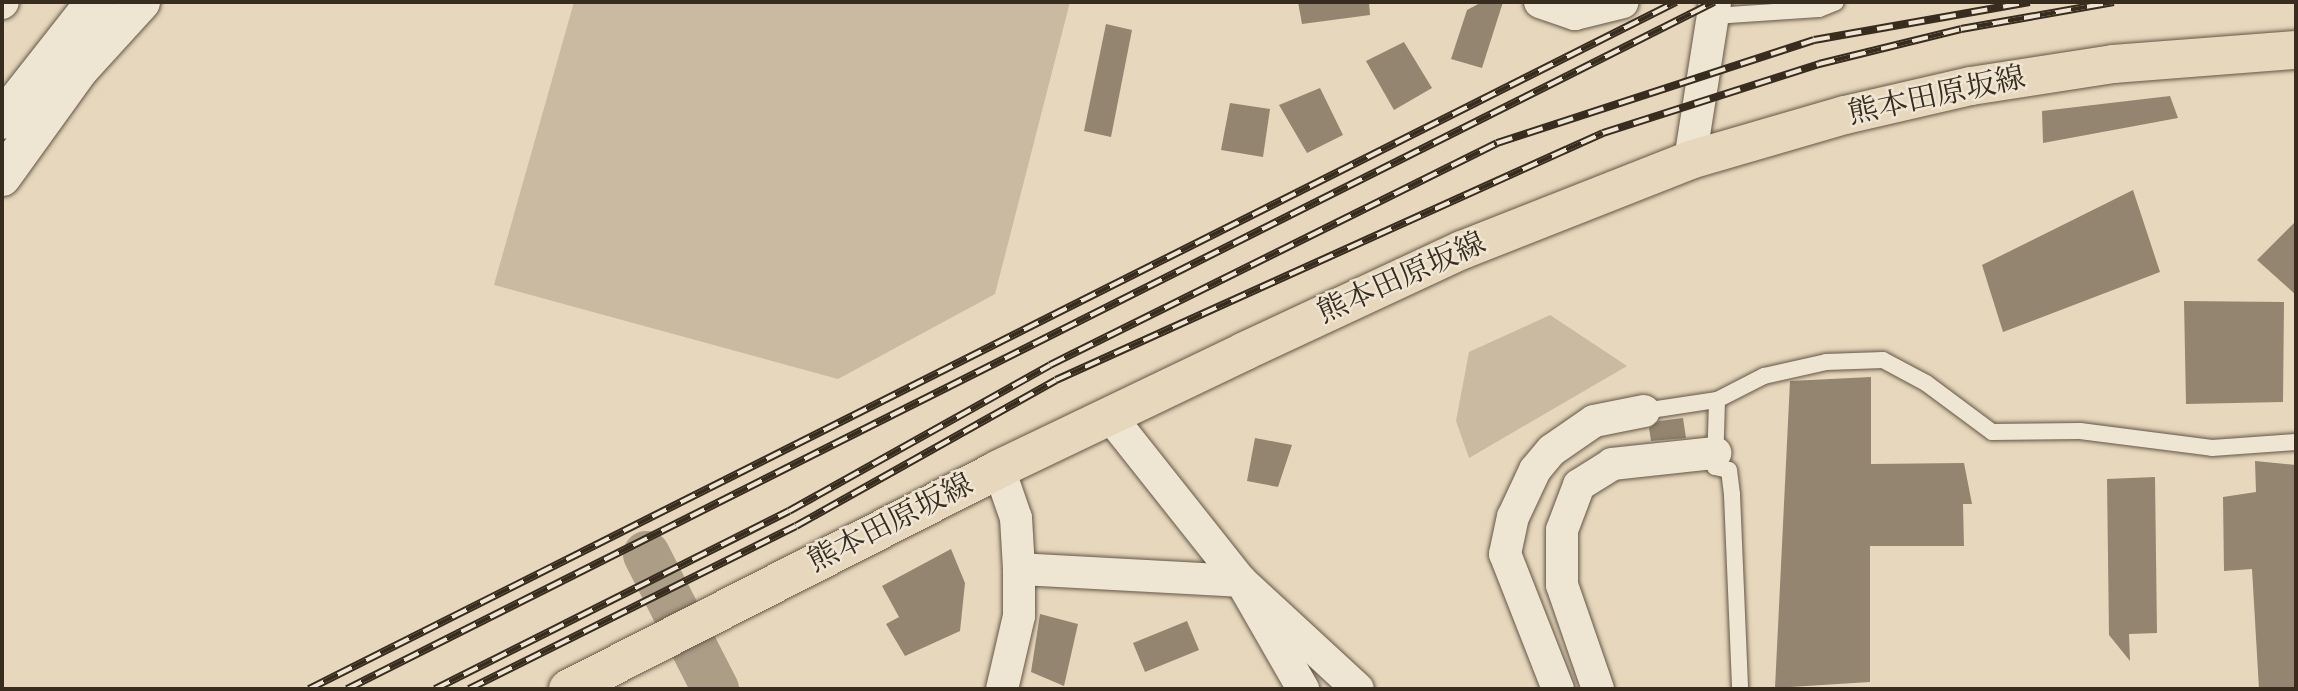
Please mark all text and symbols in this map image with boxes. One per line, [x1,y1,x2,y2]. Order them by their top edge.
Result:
street label: 熊本田原坂線 [1845,61,2029,133]
street label: 熊本田原坂線 [1312,226,1492,332]
street label: 熊本田原坂線 [803,467,979,581]

